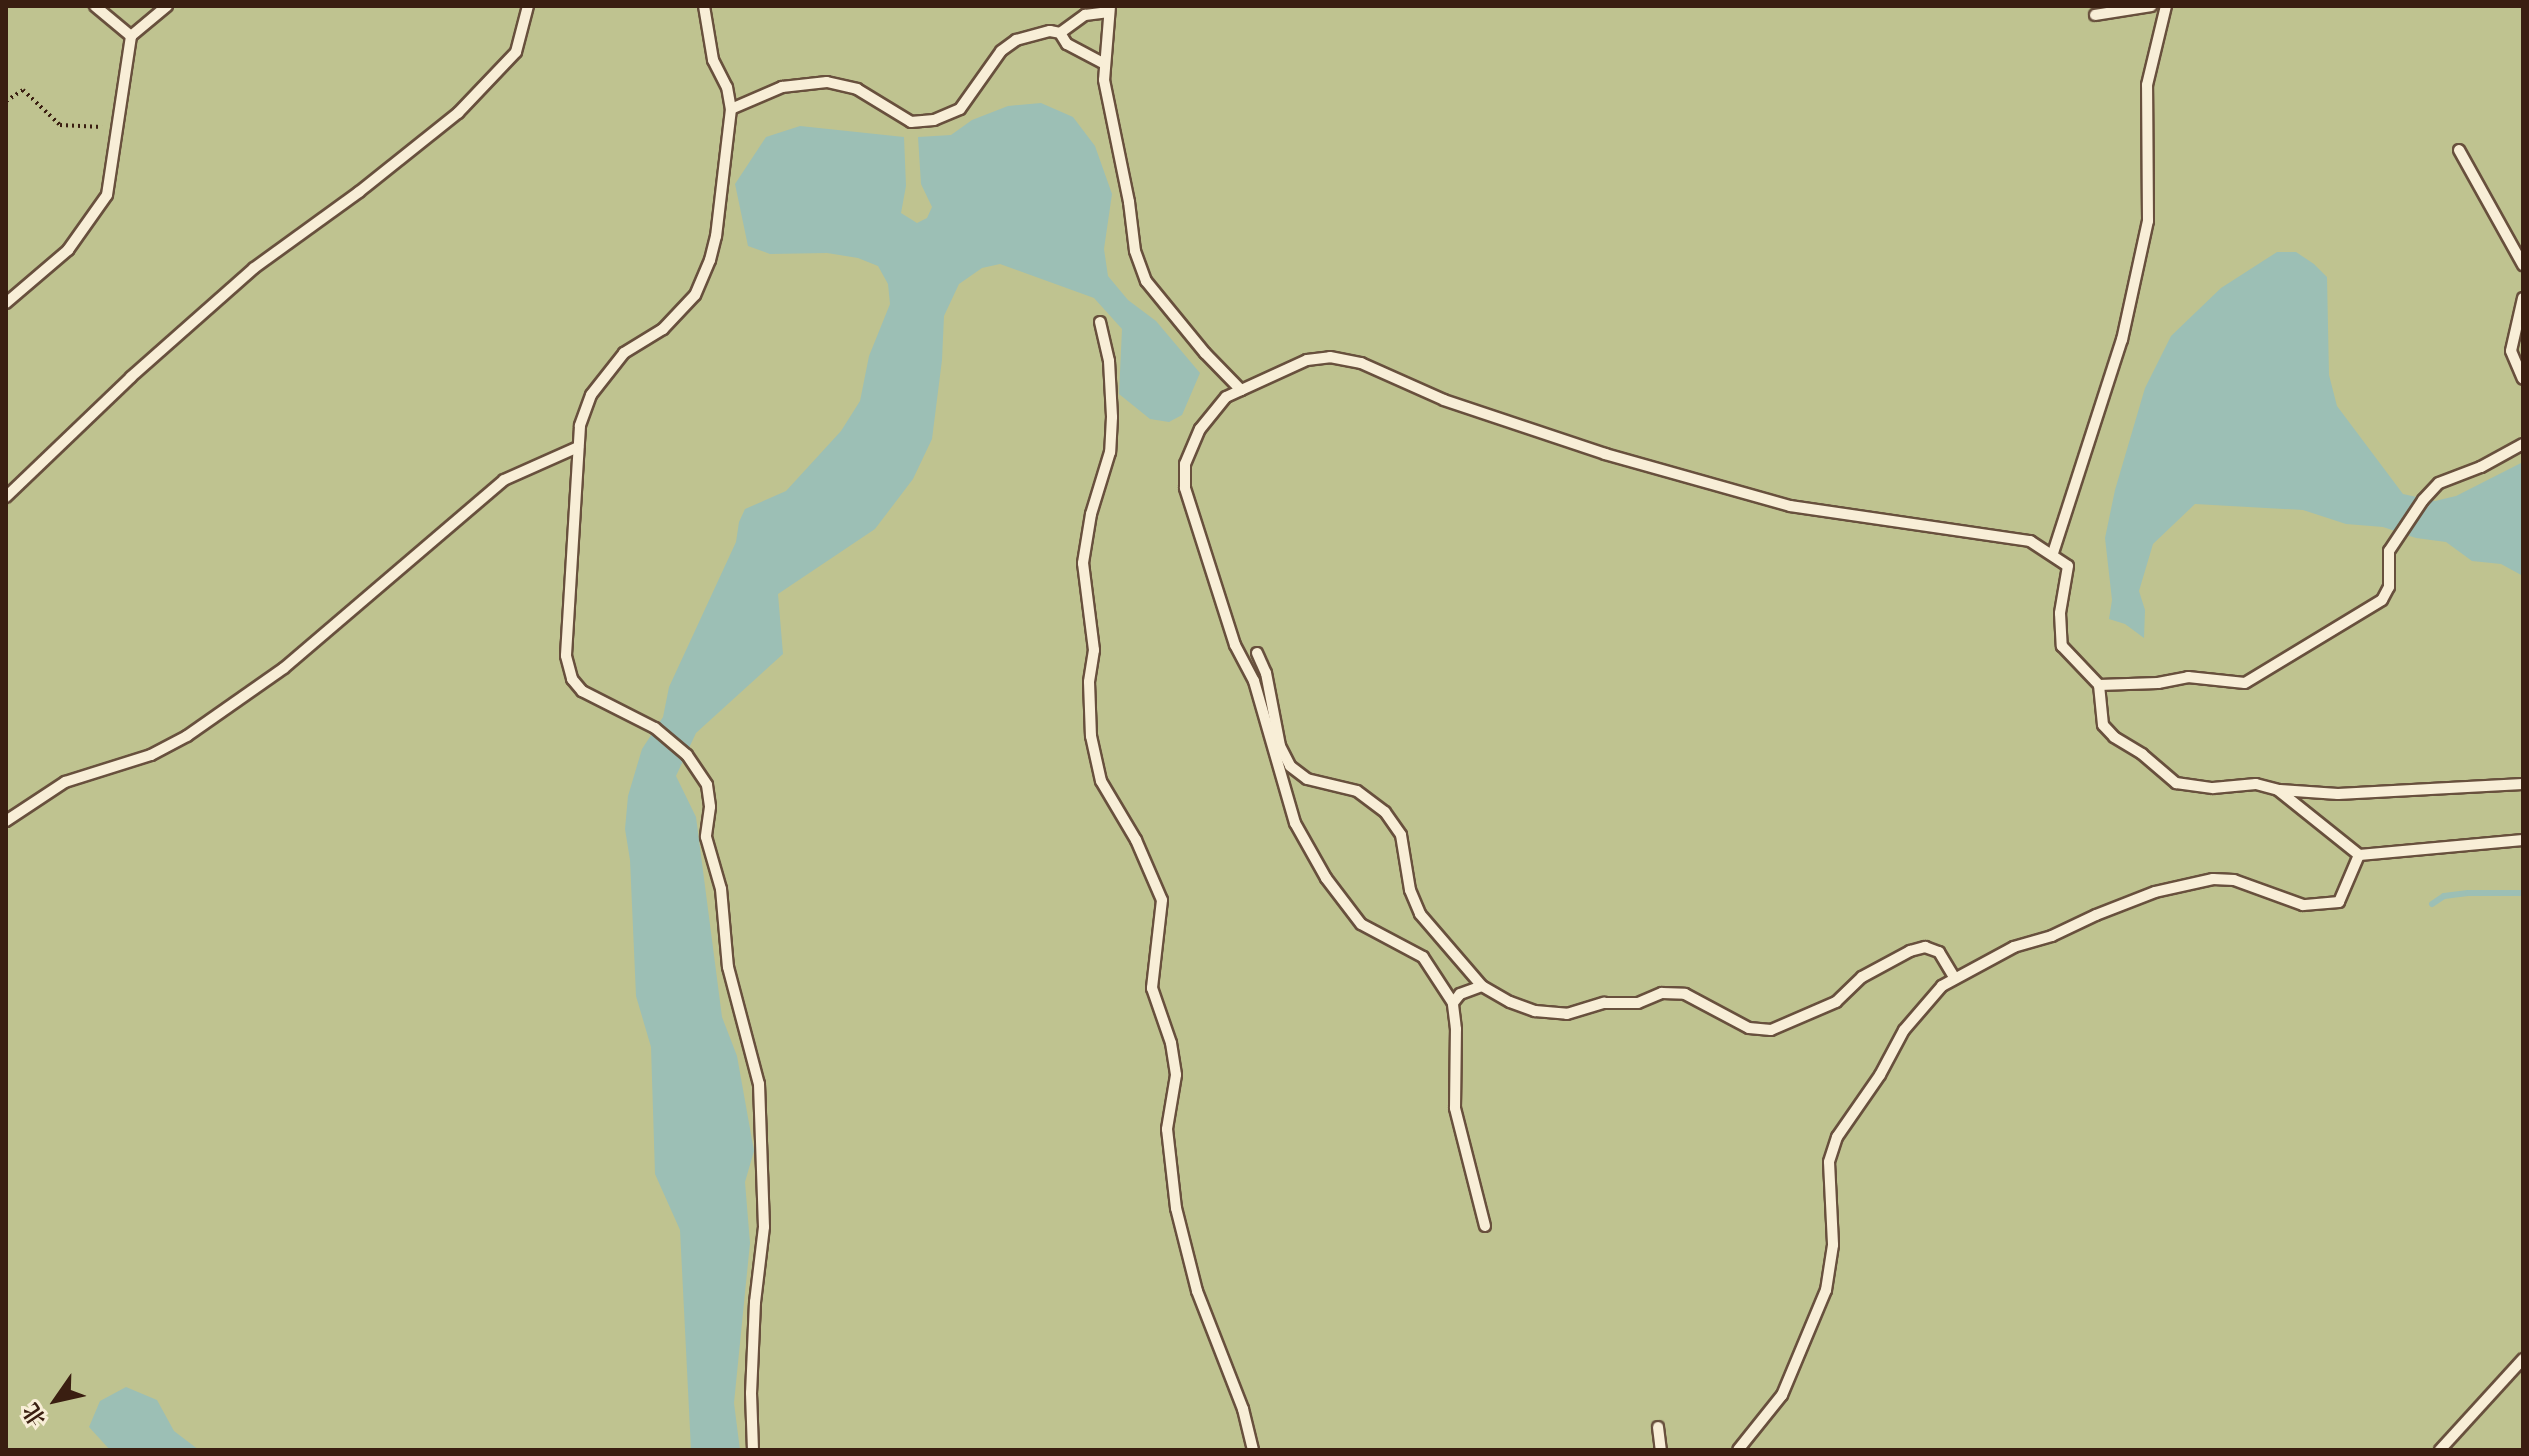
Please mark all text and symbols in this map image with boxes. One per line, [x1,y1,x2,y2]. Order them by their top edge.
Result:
north arrow [16,1360,96,1440]
text: 北 [17,1395,56,1432]

